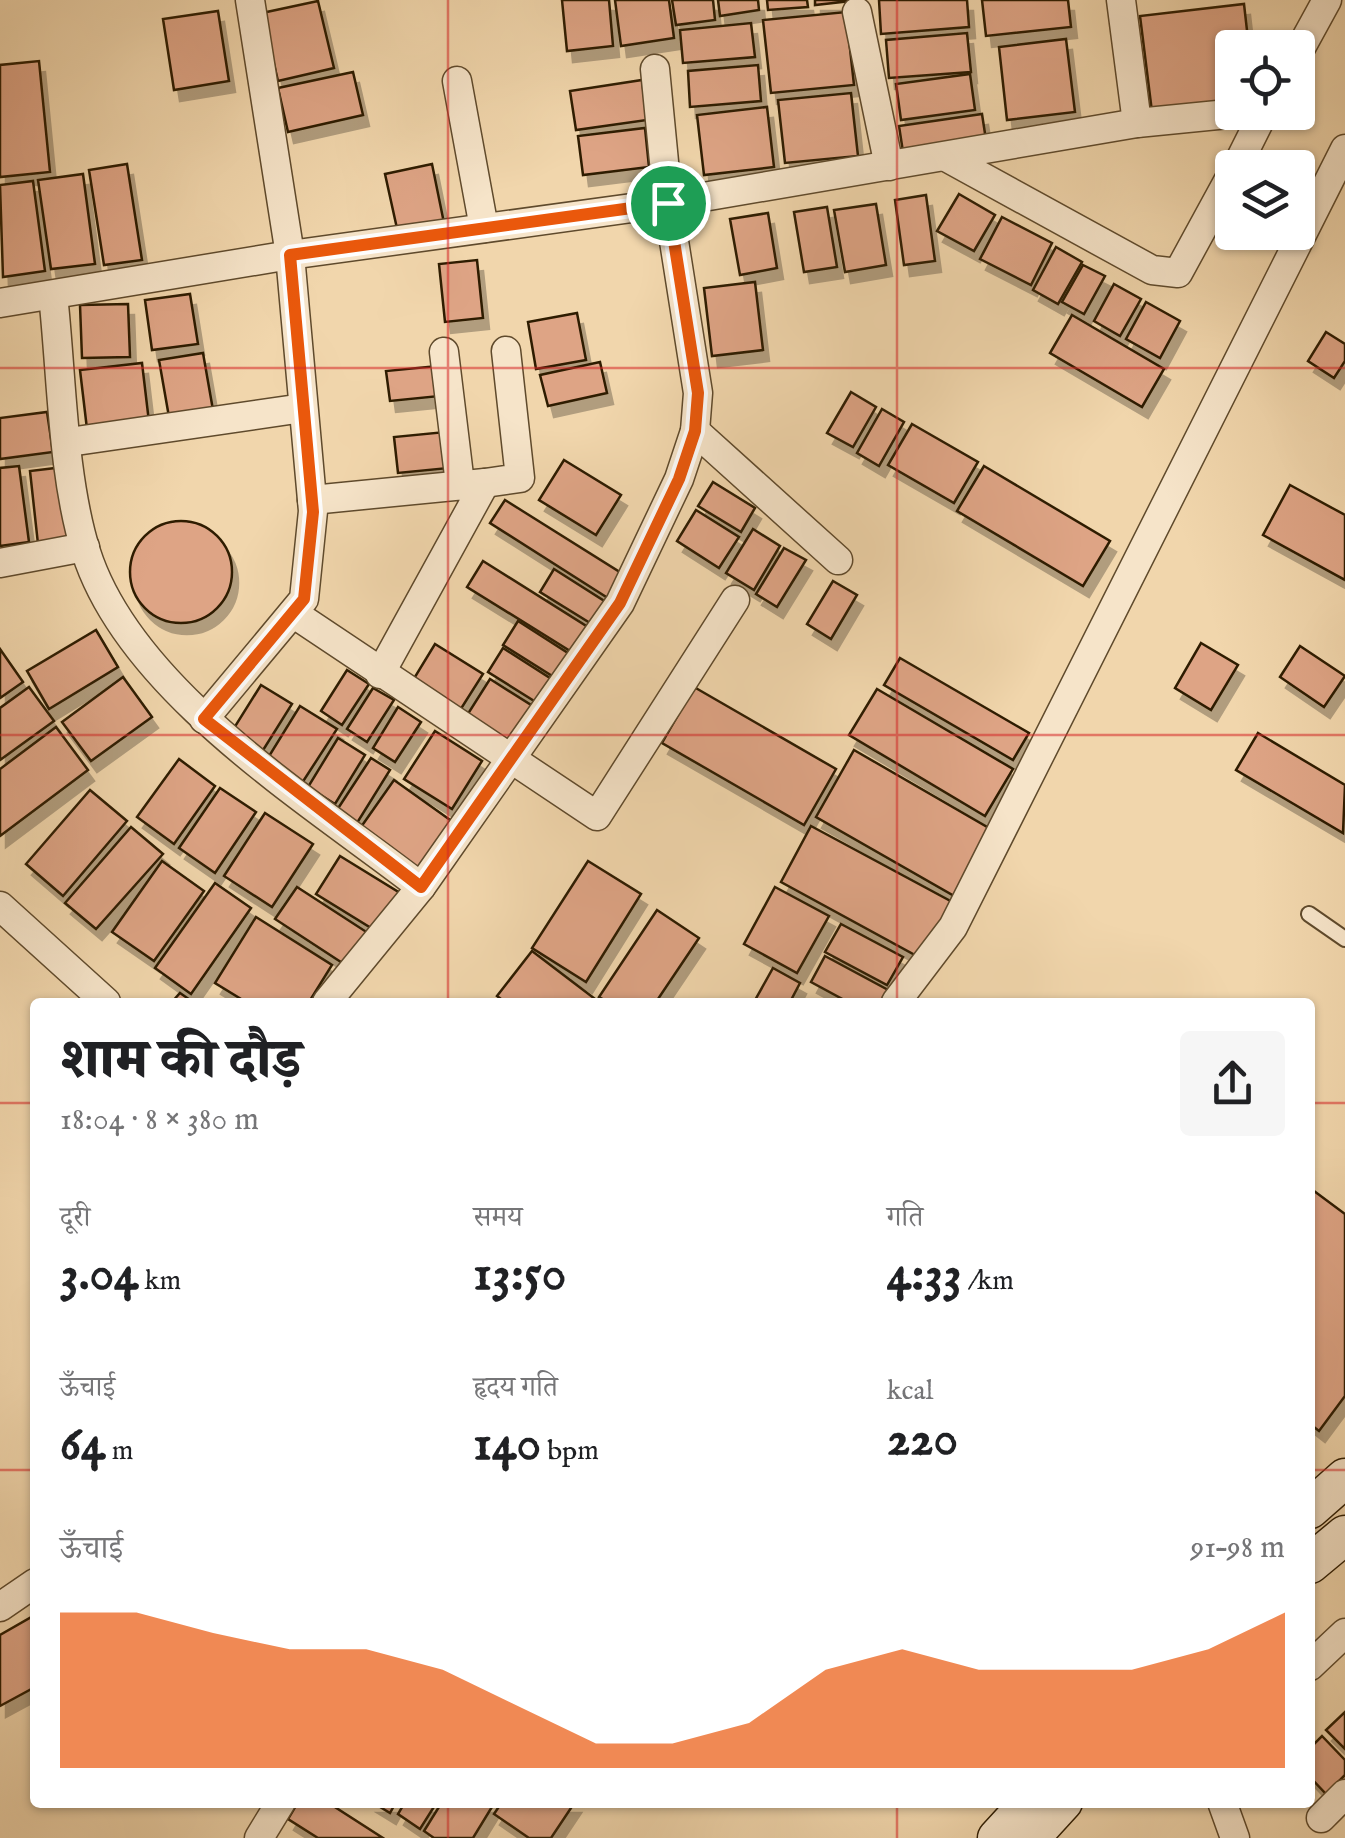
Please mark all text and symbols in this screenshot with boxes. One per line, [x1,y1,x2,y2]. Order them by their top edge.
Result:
map controls [1215,30,1315,250]
button: locate [1215,30,1315,130]
button: layers [1215,150,1315,250]
pin [626,161,711,246]
icon: arrive [641,176,696,231]
text: शाम की दौड़ [60,1027,301,1097]
button: share [1180,1031,1285,1136]
text: 18:04 · 8 × 380 m [60,1100,259,1141]
text: दूरी [60,1201,90,1236]
text: समय [473,1201,523,1236]
text: गति [887,1201,923,1236]
text: 3.04 [60,1244,138,1307]
text: 13:50 [473,1244,566,1307]
text: 4:33 [887,1244,962,1307]
text: km [138,1264,181,1299]
text: /km [962,1264,1014,1299]
text: ऊँचाई [60,1371,115,1406]
text: हृदय गति [473,1371,558,1406]
text: kcal [887,1374,933,1409]
text: 220 [887,1409,958,1472]
text: 64 [60,1414,106,1477]
text: 140 [473,1414,541,1477]
text: m [106,1434,133,1469]
text: bpm [541,1434,599,1469]
text: 91–98 m [1190,1528,1285,1569]
text: ऊँचाई [60,1529,123,1570]

